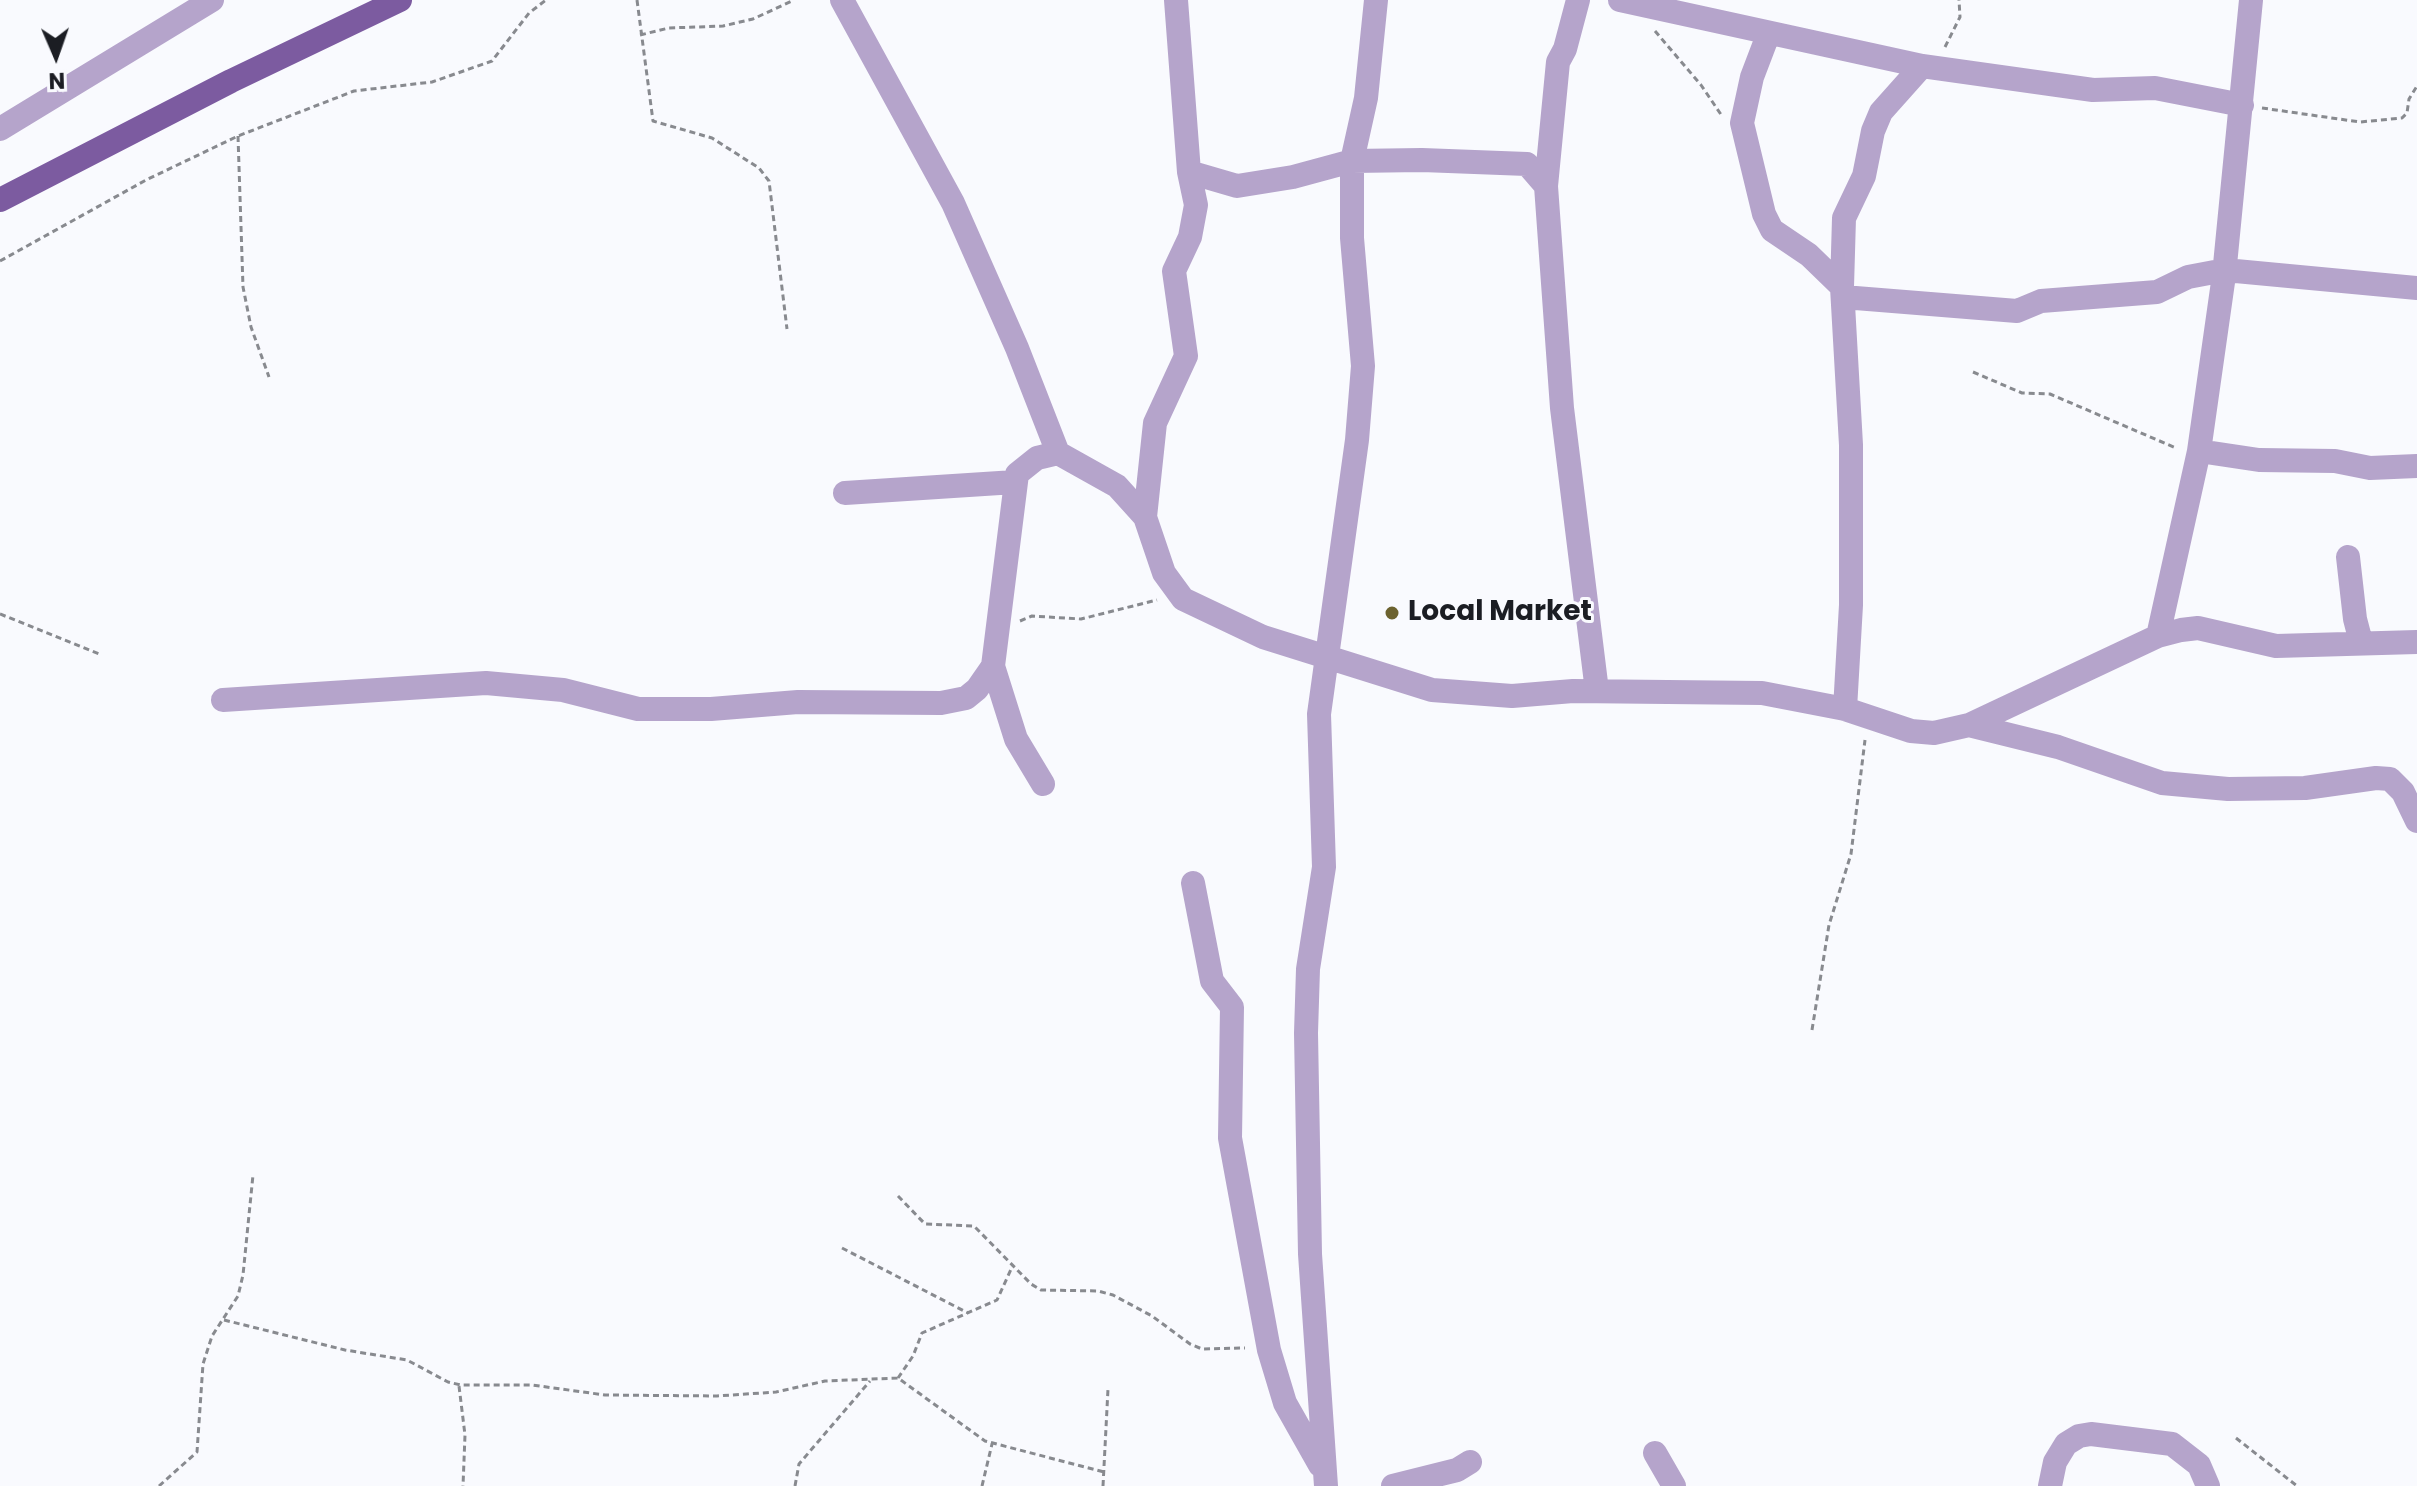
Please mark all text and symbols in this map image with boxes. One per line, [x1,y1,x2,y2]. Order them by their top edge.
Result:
north arrow [16,16,96,96]
text: N [48,65,66,96]
place label: Local Market [1408,596,1592,630]
marker: Local Market [1383,604,1401,622]

